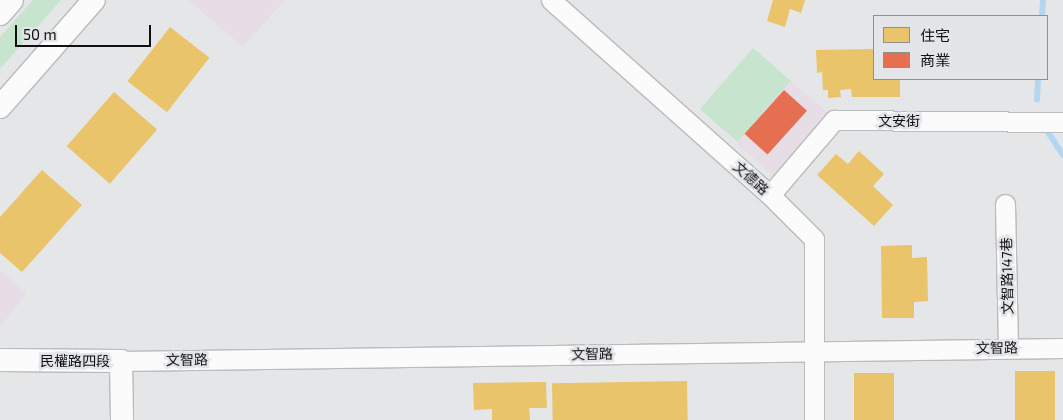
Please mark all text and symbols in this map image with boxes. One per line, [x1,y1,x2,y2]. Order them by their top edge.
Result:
scale bar [18,15,154,47]
legend [873,15,1048,80]
text: 50 m [23,25,57,43]
text: 住宅 [920,26,950,44]
text: 商業 [920,51,950,69]
street label: 文安街 [878,113,920,129]
street label: 文德路 [730,158,772,198]
street label: 文智路147巷 [998,237,1016,315]
street label: 文智路 [976,339,1018,357]
street label: 文智路 [571,345,613,363]
street label: 文智路 [166,351,208,369]
street label: 民權路四段 [40,353,110,369]

